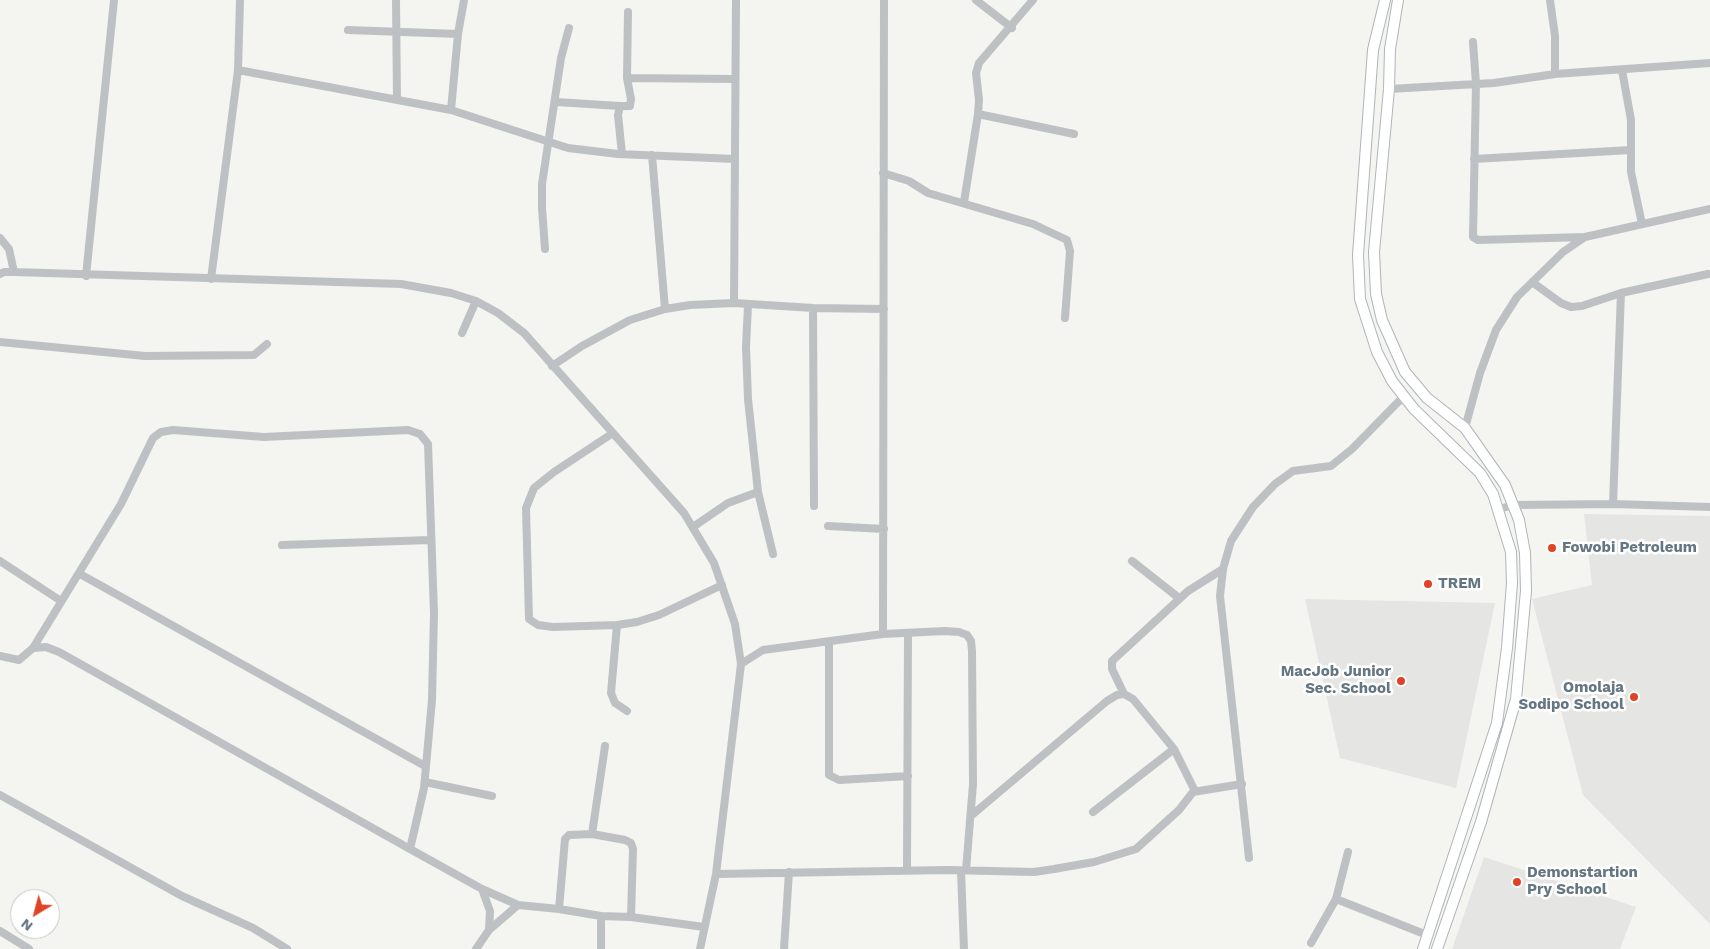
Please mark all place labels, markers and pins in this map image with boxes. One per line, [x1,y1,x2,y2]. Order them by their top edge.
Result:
place label: Fowobi Petroleum [1562,539,1697,557]
marker: Fowobi Petroleum [1546,542,1558,554]
place label: TREM [1438,575,1481,593]
marker: TREM [1422,578,1434,590]
place label: MacJob Junior Sec. School [1281,663,1391,698]
marker: MacJob Junior Sec. School [1395,675,1407,687]
place label: Omolaja Sodipo School [1519,679,1624,714]
marker: Omolaja Sodipo School [1628,691,1640,703]
place label: Demonstartion Pry School [1527,864,1638,899]
marker: Demonstartion Pry School [1511,876,1523,888]

